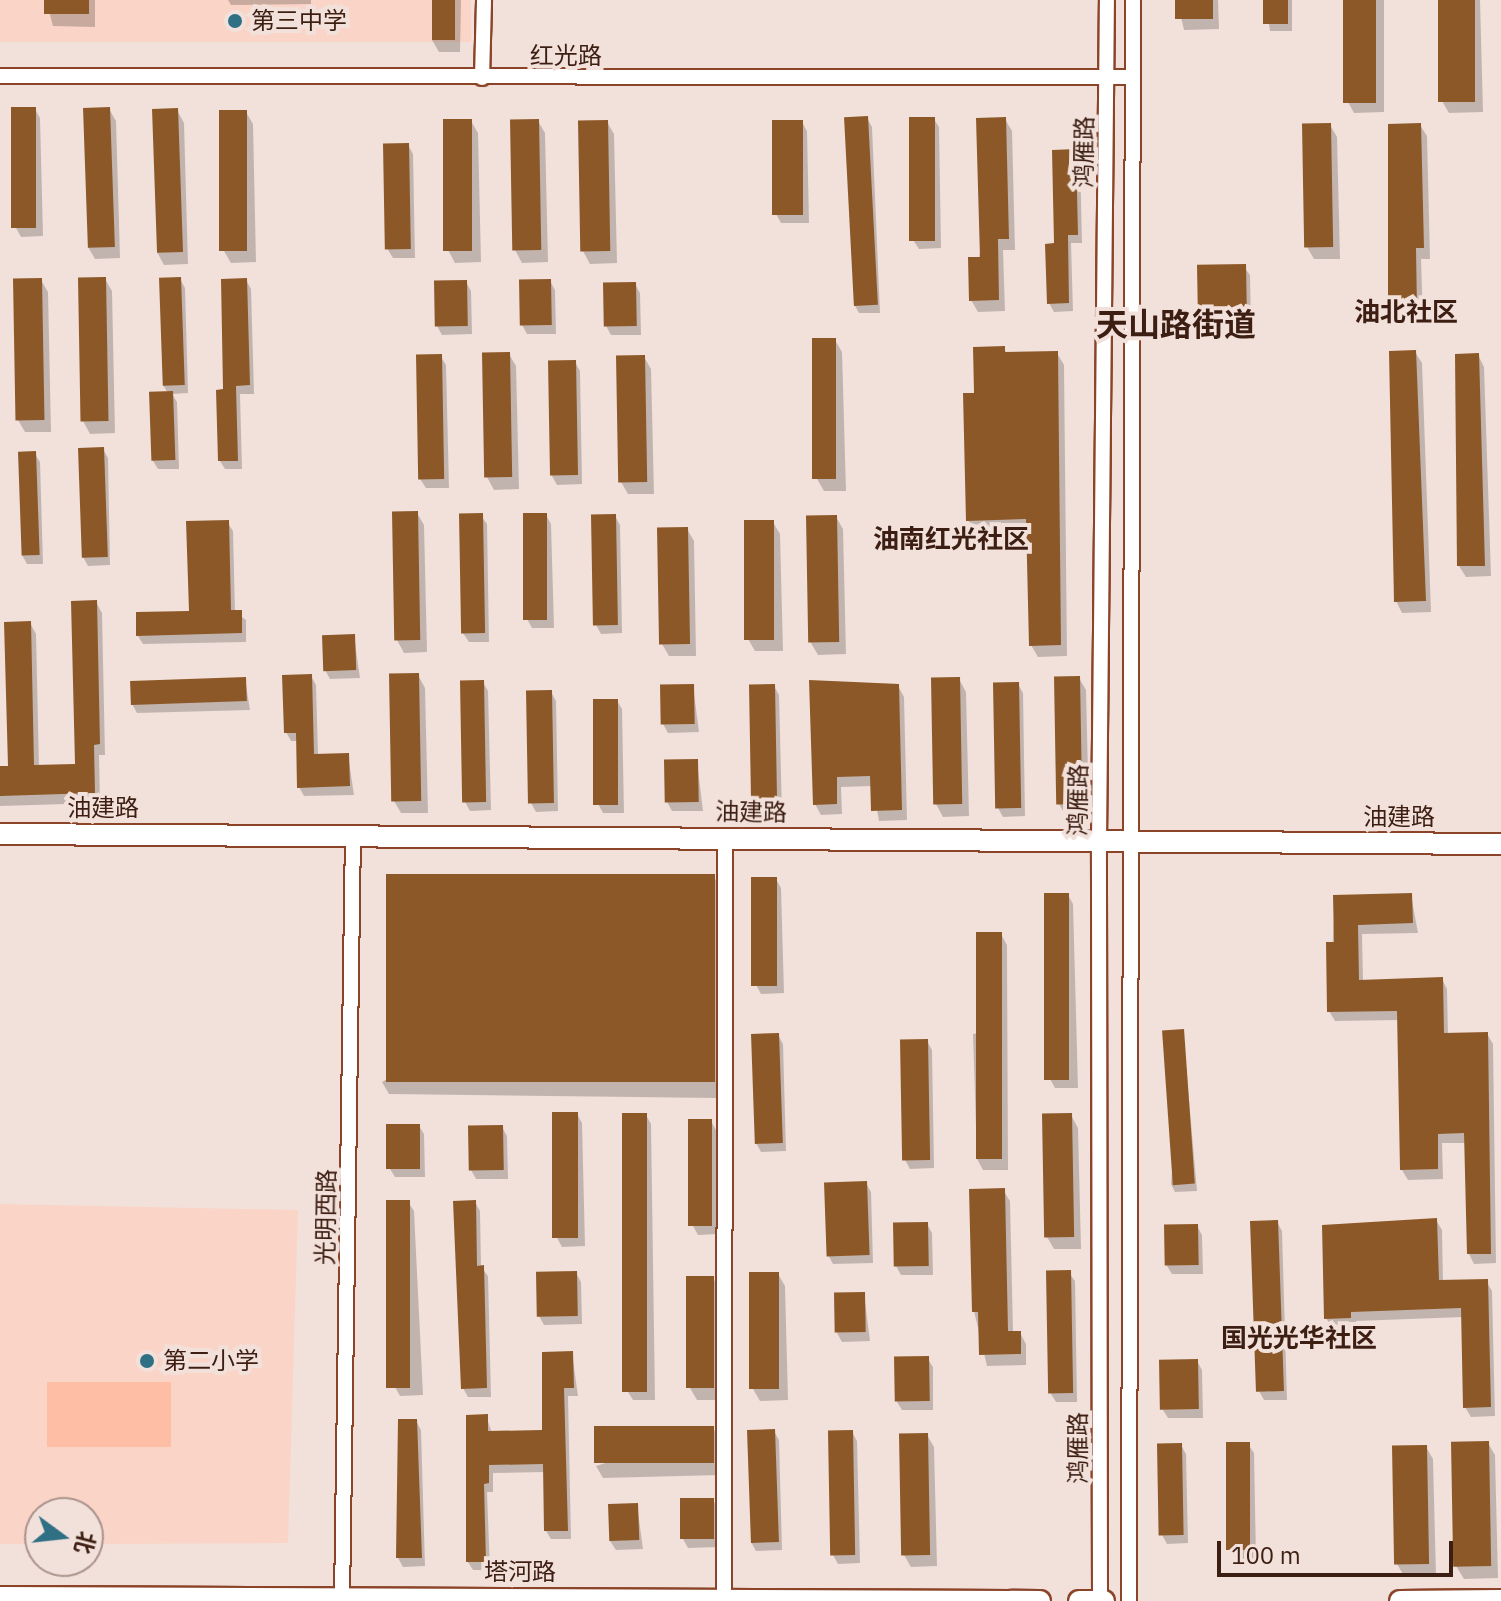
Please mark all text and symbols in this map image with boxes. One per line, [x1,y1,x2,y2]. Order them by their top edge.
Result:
place label: 第三中学 [251,7,347,35]
marker: 第三中学 [226,12,244,30]
street label: 红光路 [530,42,602,70]
street label: 鸿雁路 [1069,116,1099,188]
district label: 油北社区 [1354,296,1458,328]
district label: 天山路街道 [1096,305,1256,343]
district label: 油南红光社区 [873,523,1029,555]
street label: 鸿雁路 [1063,764,1093,836]
street label: 油建路 [67,794,139,822]
street label: 油建路 [715,797,787,827]
street label: 油建路 [1363,803,1435,831]
street label: 光明西路 [311,1169,341,1265]
district label: 国光光华社区 [1221,1322,1377,1354]
place label: 第二小学 [163,1347,259,1375]
marker: 第二小学 [138,1352,156,1370]
street label: 鸿雁路 [1064,1412,1092,1484]
north arrow [24,1497,104,1577]
scale bar [1221,1525,1457,1575]
text: 北 [69,1528,103,1557]
text: 100 m [1231,1539,1301,1571]
street label: 塔河路 [484,1558,556,1586]

